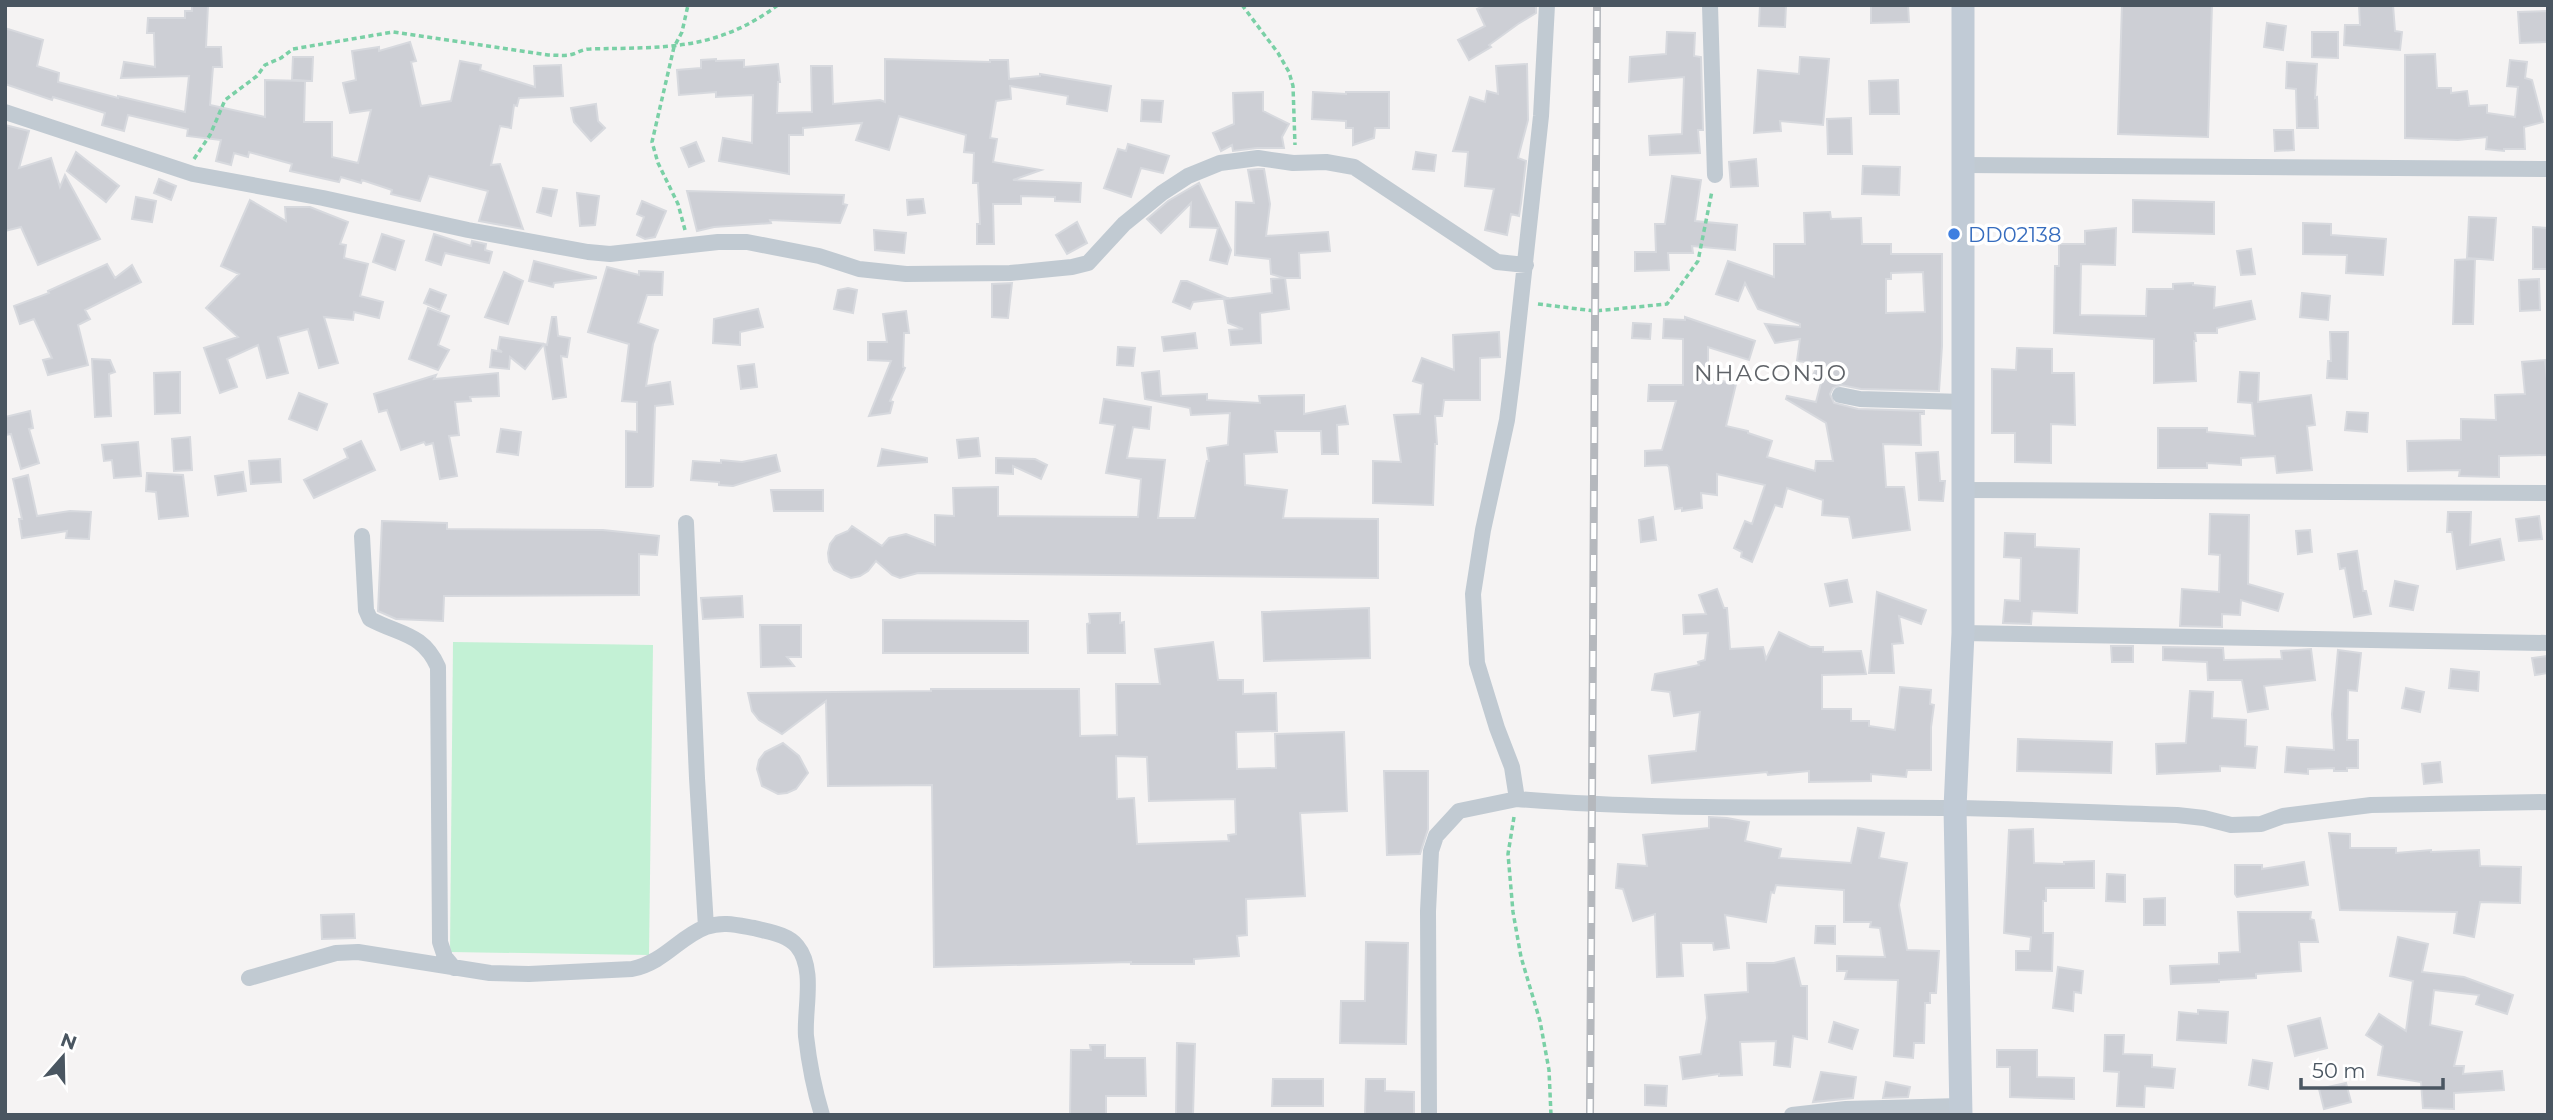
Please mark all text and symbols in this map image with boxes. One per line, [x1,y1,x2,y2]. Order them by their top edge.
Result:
place label: DD02138 [1968,222,2061,247]
marker: DD02138 [1946,226,1962,242]
district label: NHACONJO [1694,359,1848,387]
north arrow [28,1022,98,1092]
text: N [57,1028,80,1055]
scale bar [2301,1046,2443,1090]
text: 50 m [2312,1058,2366,1083]

